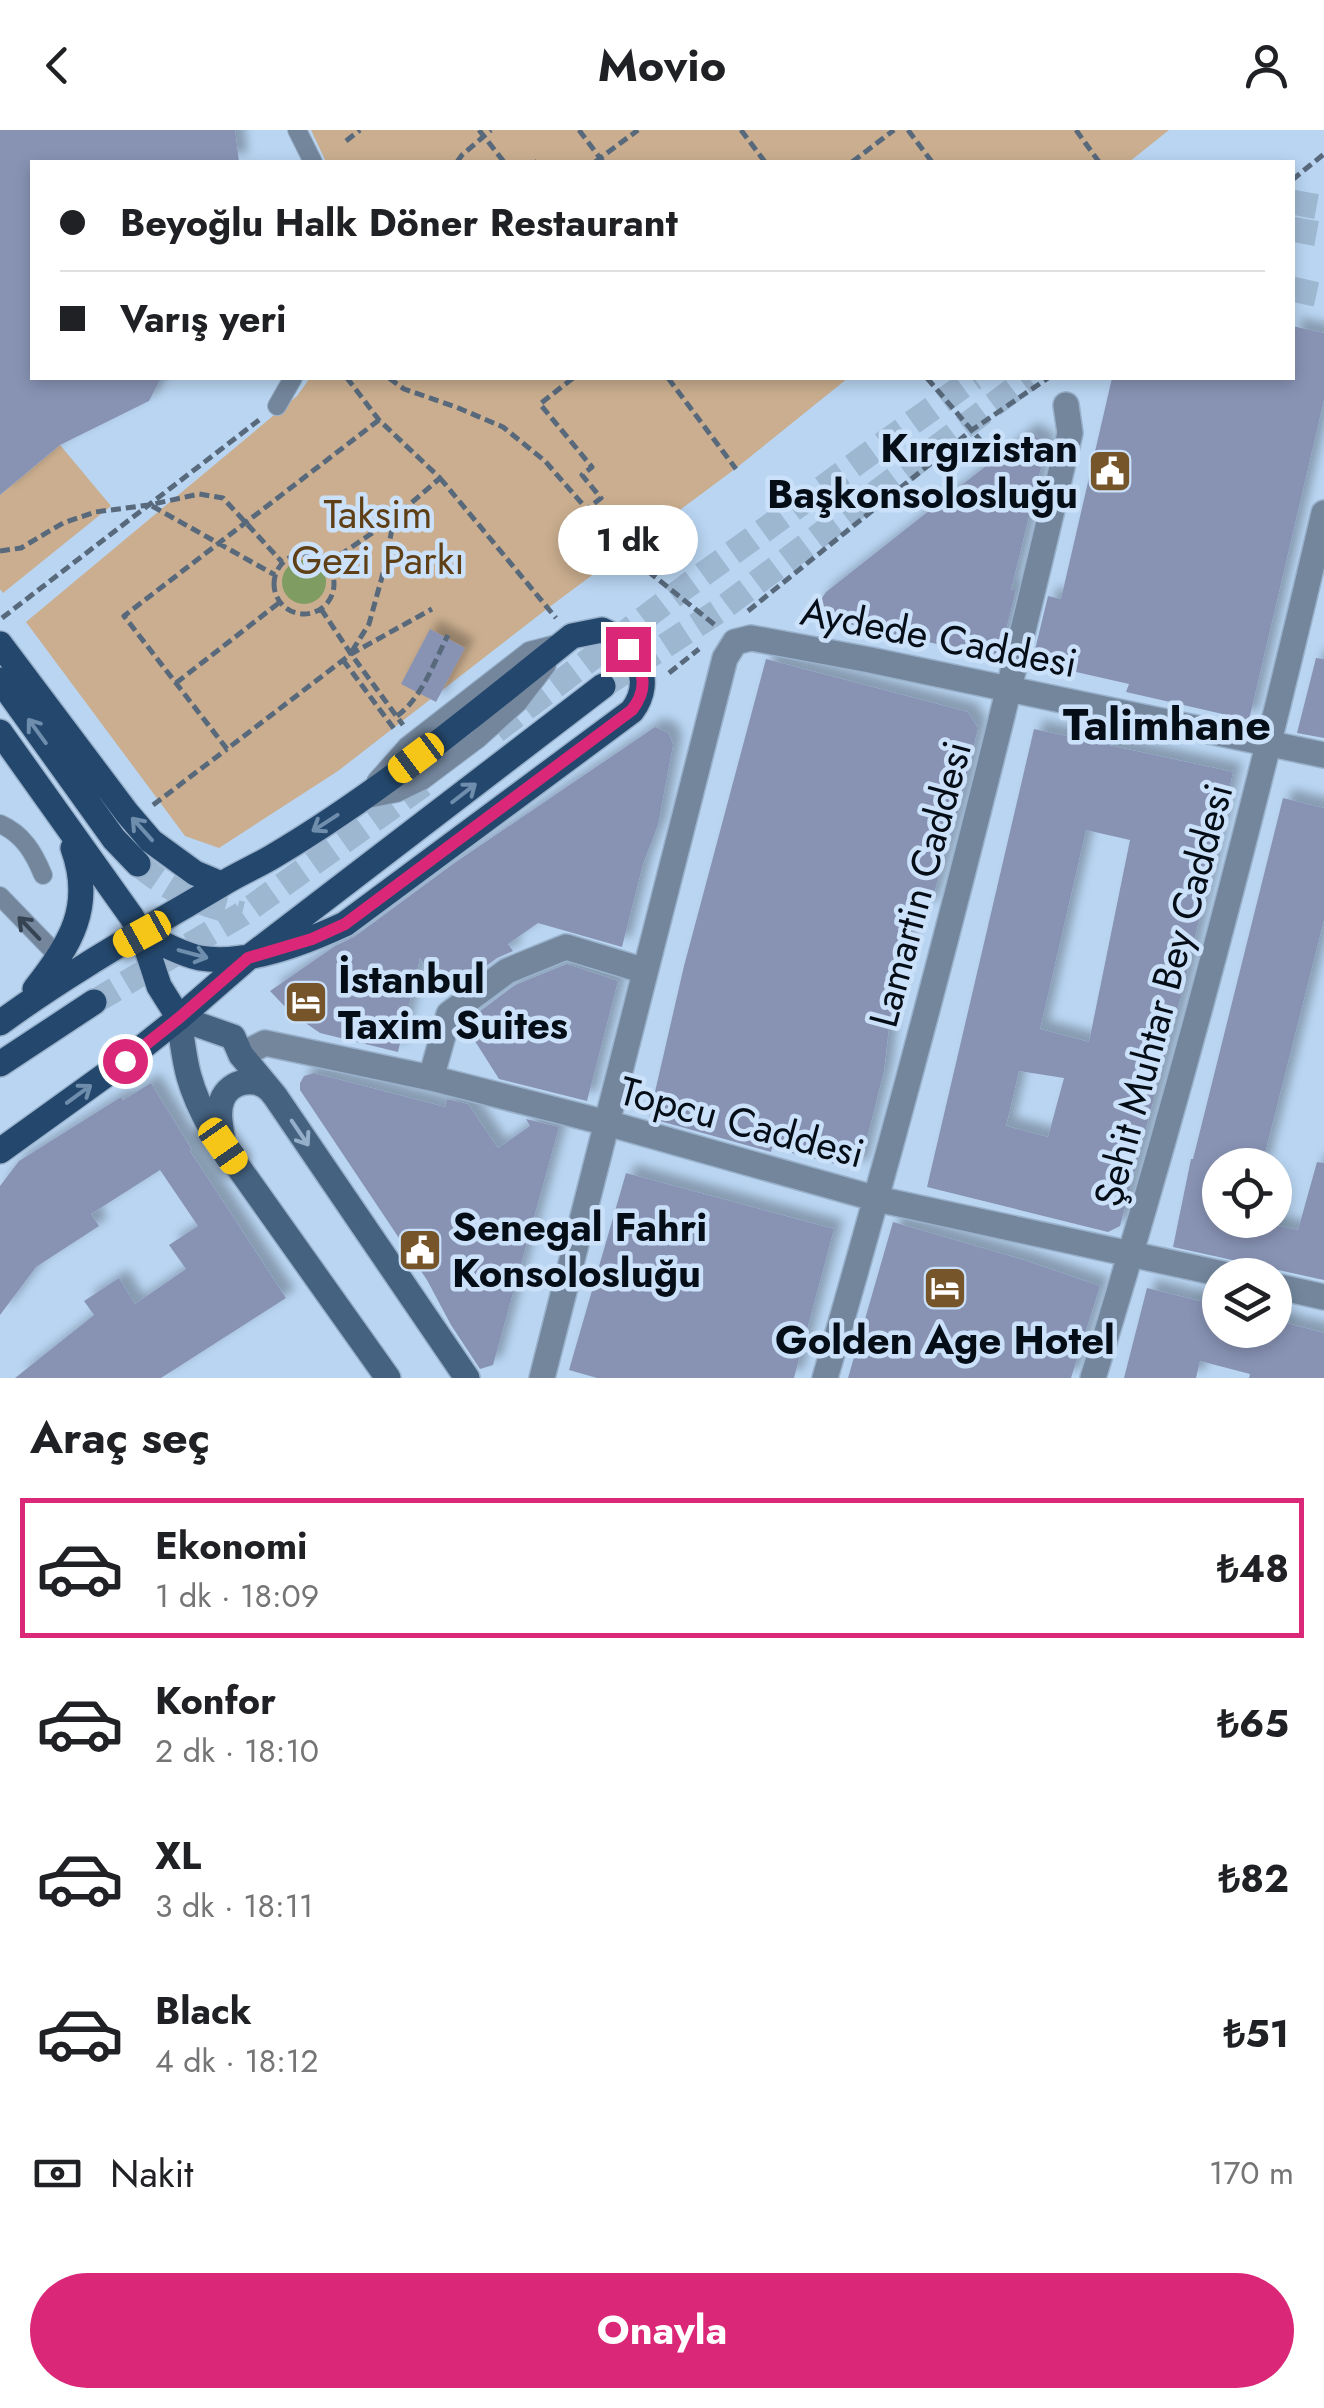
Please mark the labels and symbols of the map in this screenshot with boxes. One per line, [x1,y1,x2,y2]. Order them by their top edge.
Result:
place label: Kırgızistan Başkonsolosluğu [767,419,1078,523]
public building icon: Kırgızistan Başkonsolosluğu [1087,448,1133,494]
park label: Taksim Gezi Parkı [291,485,465,589]
callout: 1 dk [558,504,698,574]
street label: Aydede Caddesi [796,582,1082,692]
route end [606,627,651,672]
district label: Talimhane [1063,692,1271,757]
one-way arrow [27,718,48,745]
car [383,728,449,788]
street label: Lamartin Caddesi [854,735,986,1033]
street label: Şehit Muhtar Bey Caddesi [1079,777,1247,1213]
one-way arrow [450,782,477,803]
one-way arrow [311,812,340,833]
one-way arrow [130,817,153,842]
car [108,906,176,962]
one-way arrow [17,916,41,940]
one-way arrow [177,945,208,964]
place label: İstanbul Taxim Suites [338,950,568,1054]
hotel icon: İstanbul Taxim Suites [283,979,329,1025]
route start [103,1039,148,1084]
street label: Topcu Caddesi [613,1062,871,1182]
one-way arrow [65,1084,92,1105]
car [194,1113,252,1179]
one-way arrow [289,1118,310,1146]
place label: Senegal Fahri Konsolosluğu [452,1198,707,1302]
public building icon: Senegal Fahri Konsolosluğu [397,1227,443,1273]
hotel icon: Golden Age Hotel [922,1265,968,1311]
place label: Golden Age Hotel [775,1311,1115,1369]

